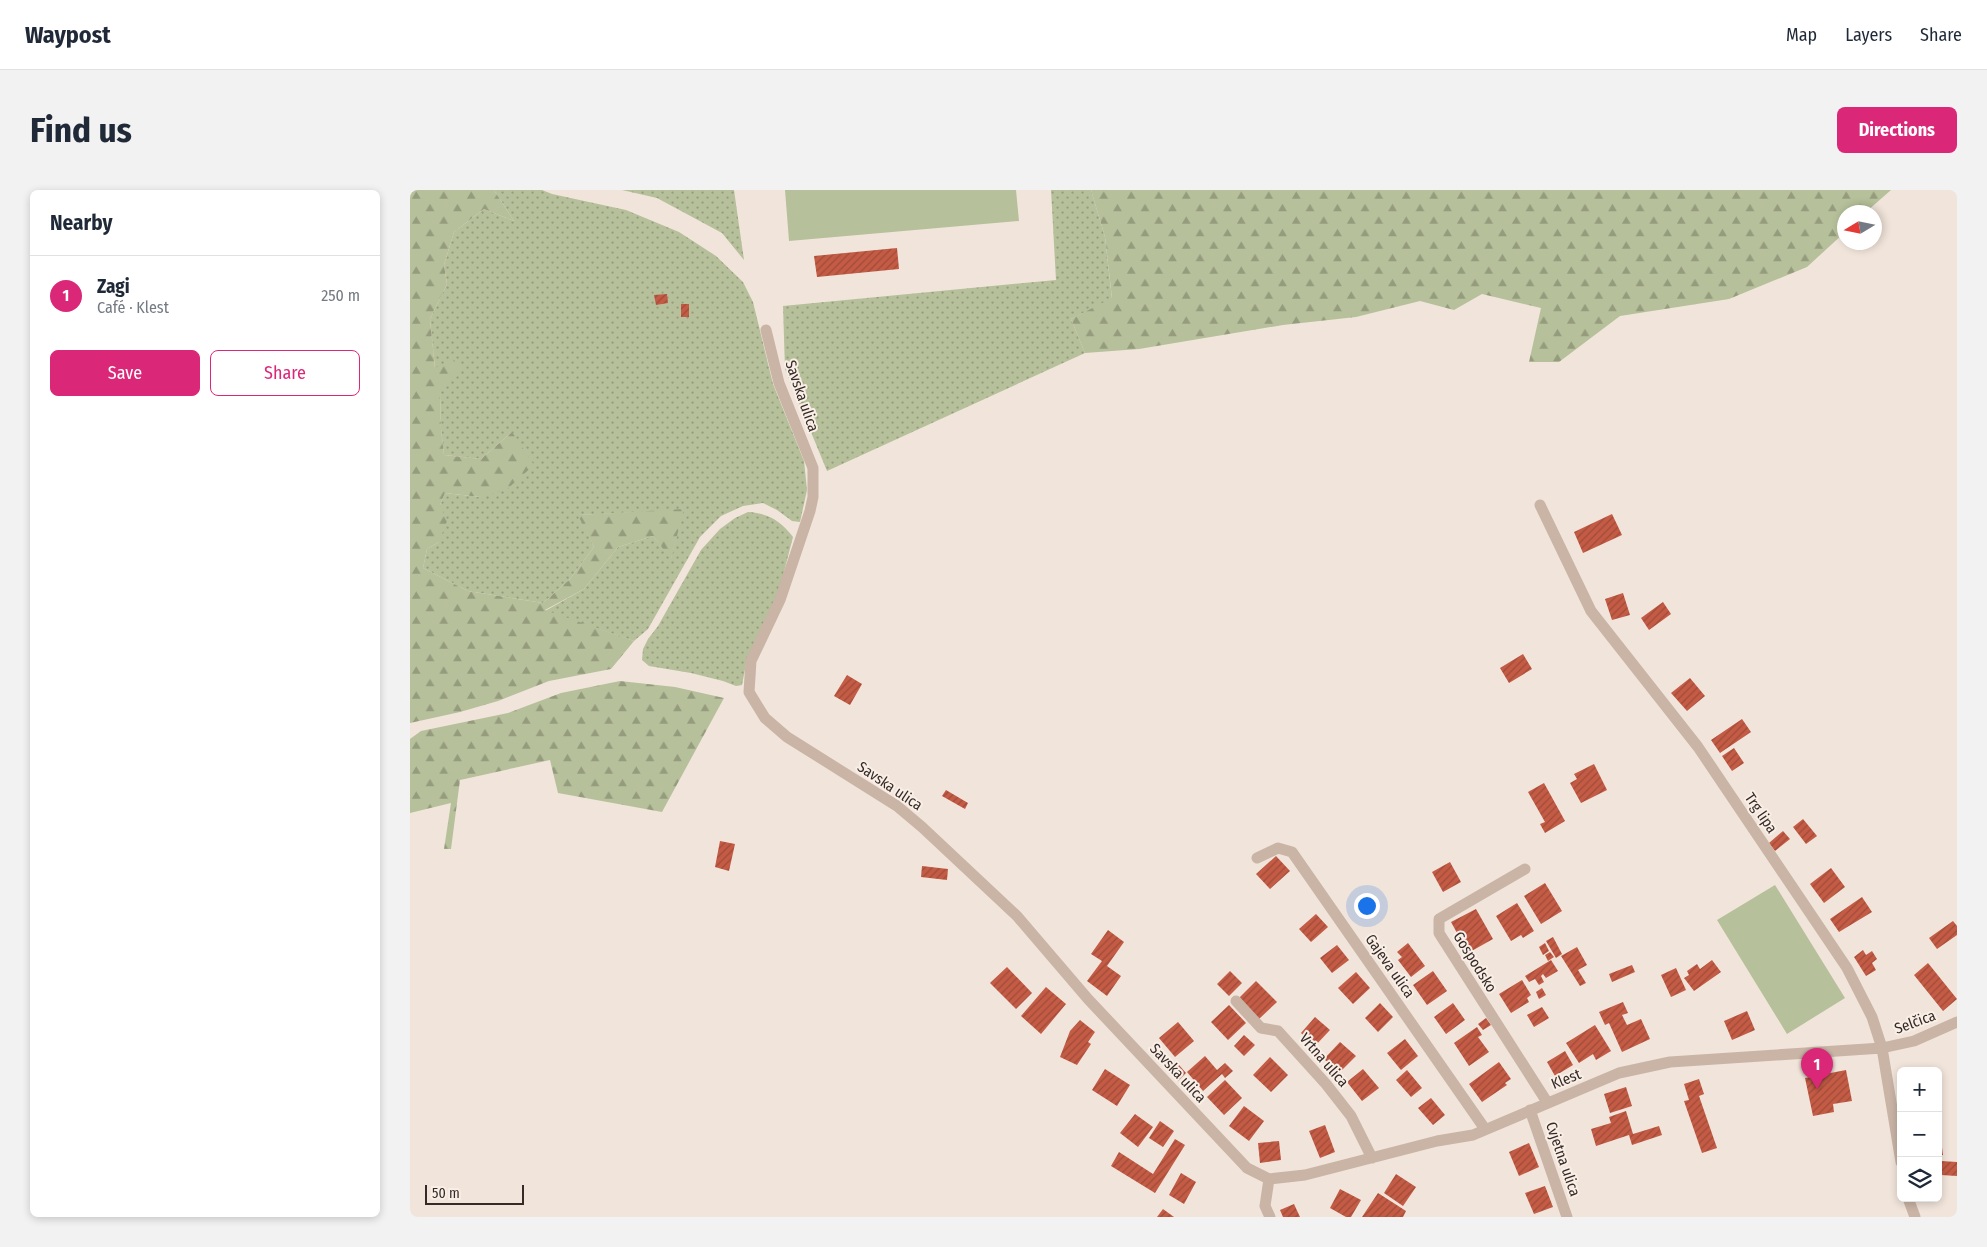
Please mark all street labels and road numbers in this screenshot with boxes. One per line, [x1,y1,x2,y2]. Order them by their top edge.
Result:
street label: Savska ulica [781,358,823,434]
street label: Savska ulica [854,758,926,814]
street label: Trg lipa [1741,789,1781,837]
street label: Gospodsko [1449,928,1501,996]
street label: Gajeva ulica [1362,931,1418,1001]
street label: Selčica [1892,1006,1938,1038]
street label: Vrtna ulica [1296,1029,1352,1091]
street label: Savska ulica [1146,1040,1210,1106]
street label: Klest [1548,1065,1584,1093]
street label: Cvjetna ulica [1542,1119,1584,1199]

